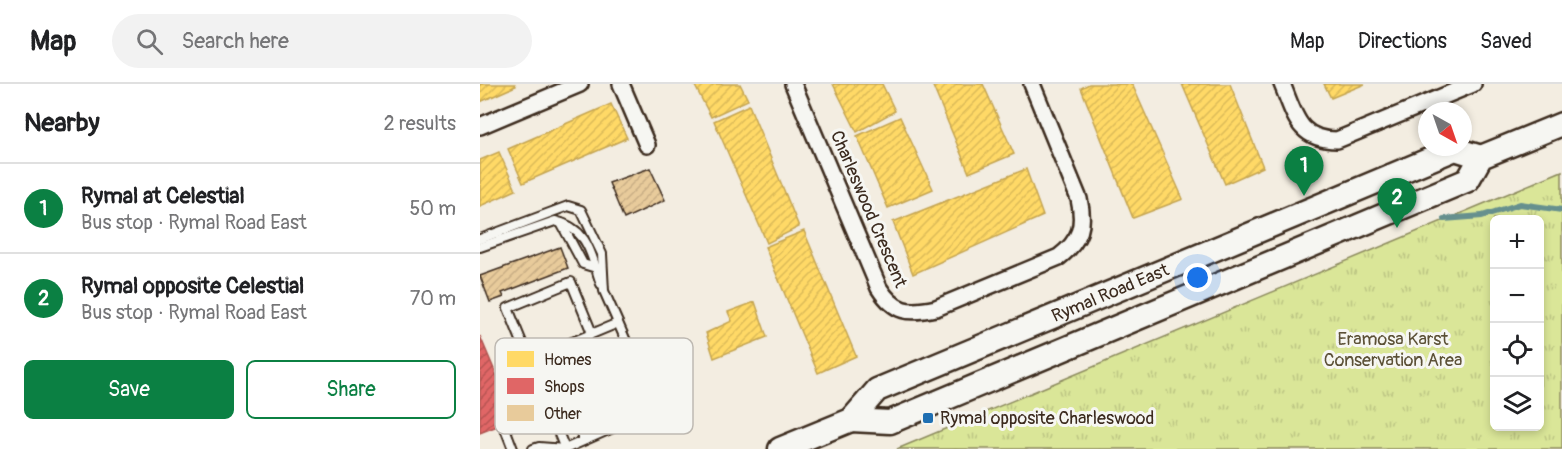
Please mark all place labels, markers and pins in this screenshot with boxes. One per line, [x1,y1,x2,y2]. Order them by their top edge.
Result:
pin: 1 [1284,147,1324,196]
pin: 2 [1378,178,1416,228]
place label: Rymal opposite Charleswood [940,407,1154,430]
marker: Rymal opposite Charleswood [921,411,935,425]

